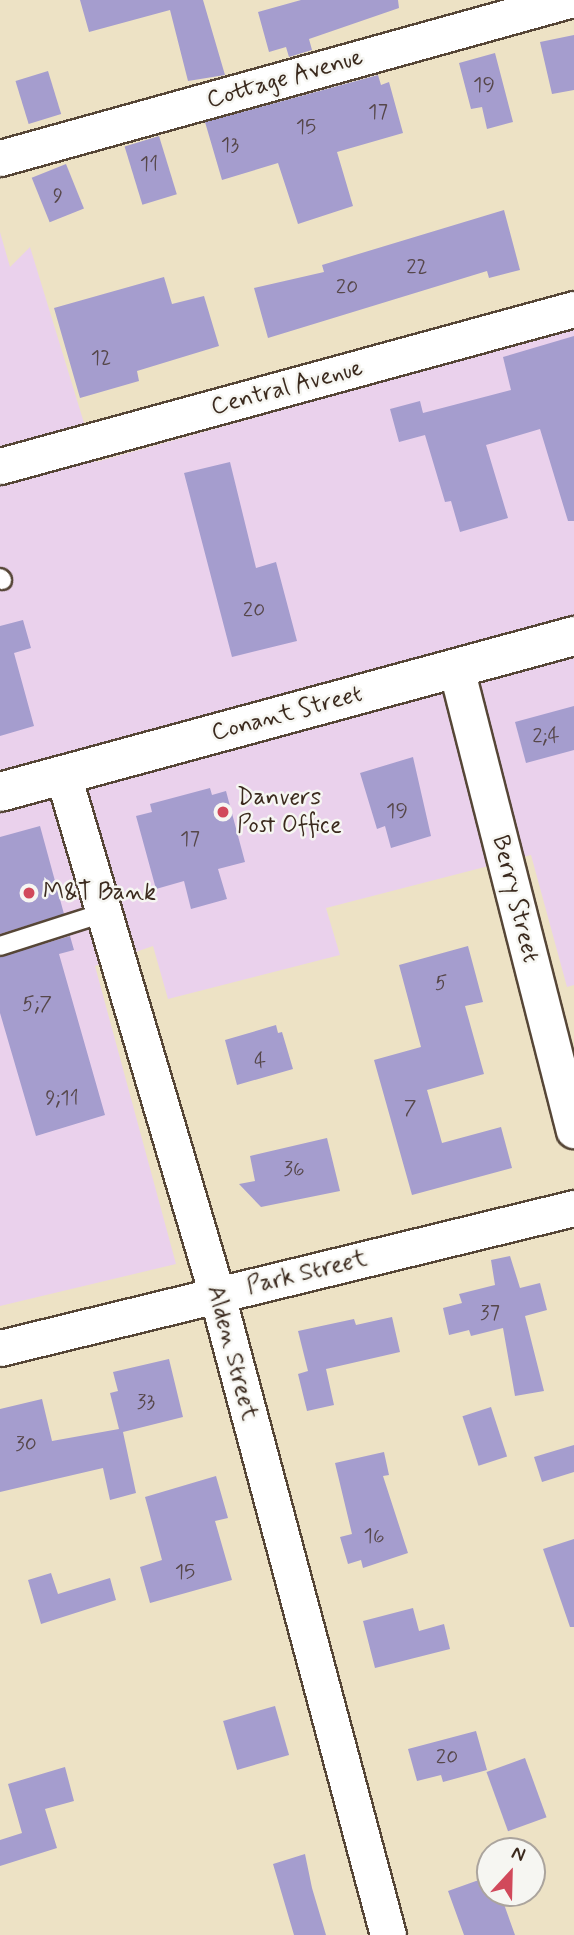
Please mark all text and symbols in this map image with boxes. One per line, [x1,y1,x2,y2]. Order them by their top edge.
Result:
street label: Cottage Avenue [202,42,368,116]
house number: 19 [473,72,495,98]
house number: 17 [368,99,388,125]
house number: 15 [296,114,316,140]
house number: 13 [221,132,239,158]
house number: 11 [140,151,158,177]
house number: 9 [53,183,63,209]
house number: 22 [406,254,428,280]
house number: 20 [336,274,358,300]
house number: 12 [91,345,111,371]
street label: Central Avenue [205,353,369,423]
house number: 20 [243,597,265,623]
street label: Conant Street [206,679,368,749]
house number: 2;4 [532,723,560,749]
place label: Danvers Post Office [237,784,342,840]
house number: 19 [386,798,408,824]
marker: Danvers Post Office [215,804,231,820]
house number: 17 [180,826,200,852]
street label: Berry Street [485,830,545,968]
place label: M&T Bank [43,879,151,907]
marker: M&T Bank [21,885,37,901]
house number: 5 [435,970,447,996]
house number: 5;7 [22,991,52,1017]
house number: 4 [254,1048,266,1074]
house number: 9;11 [45,1085,79,1111]
house number: 7 [404,1095,416,1121]
house number: 36 [283,1156,305,1182]
street label: Park Street [244,1244,370,1302]
street label: Alden Street [200,1282,264,1424]
house number: 37 [480,1300,500,1326]
house number: 33 [137,1389,155,1415]
house number: 30 [15,1431,37,1457]
house number: 16 [364,1523,384,1549]
house number: 15 [175,1559,195,1585]
house number: 20 [436,1744,458,1770]
north arrow [476,1837,546,1907]
text: N [508,1840,529,1868]

